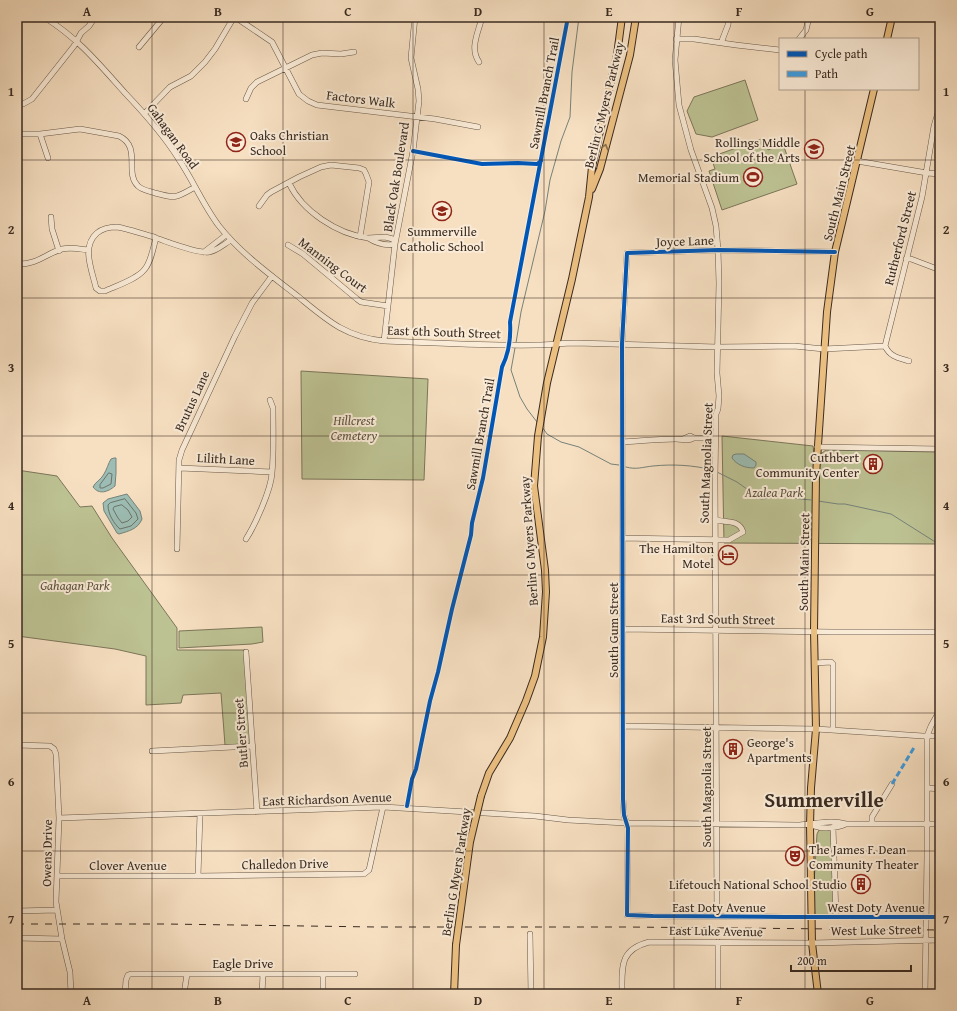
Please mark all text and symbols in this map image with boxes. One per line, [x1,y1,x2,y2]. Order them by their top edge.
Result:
text: A [83,2,92,21]
text: B [214,2,222,21]
text: C [344,2,352,21]
text: D [474,2,482,21]
text: E [606,2,613,21]
text: F [736,2,743,21]
text: G [866,2,874,21]
street label: Sawmill Branch Trail [524,35,564,151]
legend [779,38,919,90]
street label: Berlin G Myers Parkway [579,39,629,170]
text: Cycle path [815,45,868,62]
text: Path [815,65,838,82]
text: 1 [8,82,14,101]
text: 1 [943,82,949,101]
street label: Factors Walk [325,85,397,113]
street label: Gahagan Road [143,99,203,173]
street label: Black Oak Boulevard [378,121,414,233]
place label: Oaks Christian School [250,126,330,160]
school or university icon: Oaks Christian School [225,131,247,153]
place label: Rollings Middle School of the Arts [703,133,800,167]
school or university icon: Rollings Middle School of the Arts [803,138,825,160]
street label: South Main Street [818,143,860,243]
one-way arrow [601,144,609,151]
sports icon: Memorial Stadium [742,166,764,188]
place label: Memorial Stadium [638,168,739,187]
street label: Rutherford Street [879,188,921,287]
school or university icon: Summerville Catholic School [431,200,453,222]
text: 2 [8,220,15,239]
text: 2 [943,220,950,239]
place label: Summerville Catholic School [400,222,484,256]
street label: Joyce Lane [654,230,714,252]
street label: Manning Court [294,233,372,298]
street label: East 6th South Street [387,321,502,343]
text: 3 [8,358,14,377]
text: 3 [943,358,949,377]
street label: Brutus Lane [170,367,214,435]
street label: Sawmill Branch Trail [461,376,499,492]
street label: South Magnolia Street [694,402,718,524]
park label: Hillcrest Cemetery [331,411,377,445]
street label: Lilith Lane [197,448,255,470]
place label: Cuthbert Community Center [756,448,860,482]
building icon: Cuthbert Community Center [862,453,884,475]
street label: Berlin G Myers Parkway [515,475,543,606]
park label: Azalea Park [744,483,803,502]
text: 4 [8,496,15,515]
text: 4 [943,496,950,515]
street label: South Main Street [794,512,814,611]
place label: The Hamilton Motel [639,539,715,573]
hotel icon: The Hamilton Motel [717,544,739,566]
park label: Gahagan Park [40,576,110,595]
street label: South Gum Street [604,582,623,678]
street label: East 3rd South Street [661,609,776,630]
text: 5 [8,634,15,653]
text: 5 [943,634,950,653]
street label: Butler Street [229,697,253,769]
street label: South Magnolia Street [697,726,716,848]
place label: George's Apartments [747,733,812,767]
building icon: George's Apartments [722,738,744,760]
text: 6 [8,772,15,791]
text: 6 [943,772,950,791]
district label: Summerville [764,784,884,815]
street label: East Richardson Avenue [262,787,392,811]
street label: Berlin G Myers Parkway [436,806,476,938]
street label: Owens Drive [37,819,57,887]
place label: The James F. Dean Community Theater [809,840,919,874]
theatre icon: The James F. Dean Community Theater [784,845,806,867]
street label: Challedon Drive [241,854,329,874]
street label: Clover Avenue [89,856,167,875]
building icon: Lifetouch National School Studio [850,873,872,895]
place label: Lifetouch National School Studio [669,875,847,894]
street label: East Doty Avenue [672,898,766,917]
street label: West Doty Avenue [827,898,925,917]
text: 7 [8,910,15,929]
text: 7 [943,910,950,929]
street label: West Luke Street [830,920,922,940]
street label: East Luke Avenue [669,921,763,941]
scale bar [791,947,911,973]
text: 200 m [797,952,827,969]
street label: Eagle Drive [213,954,273,973]
text: A [83,991,92,1010]
text: B [214,991,222,1010]
text: C [344,991,352,1010]
text: D [474,991,482,1010]
text: E [606,991,613,1010]
text: F [736,991,743,1010]
text: G [866,991,874,1010]

